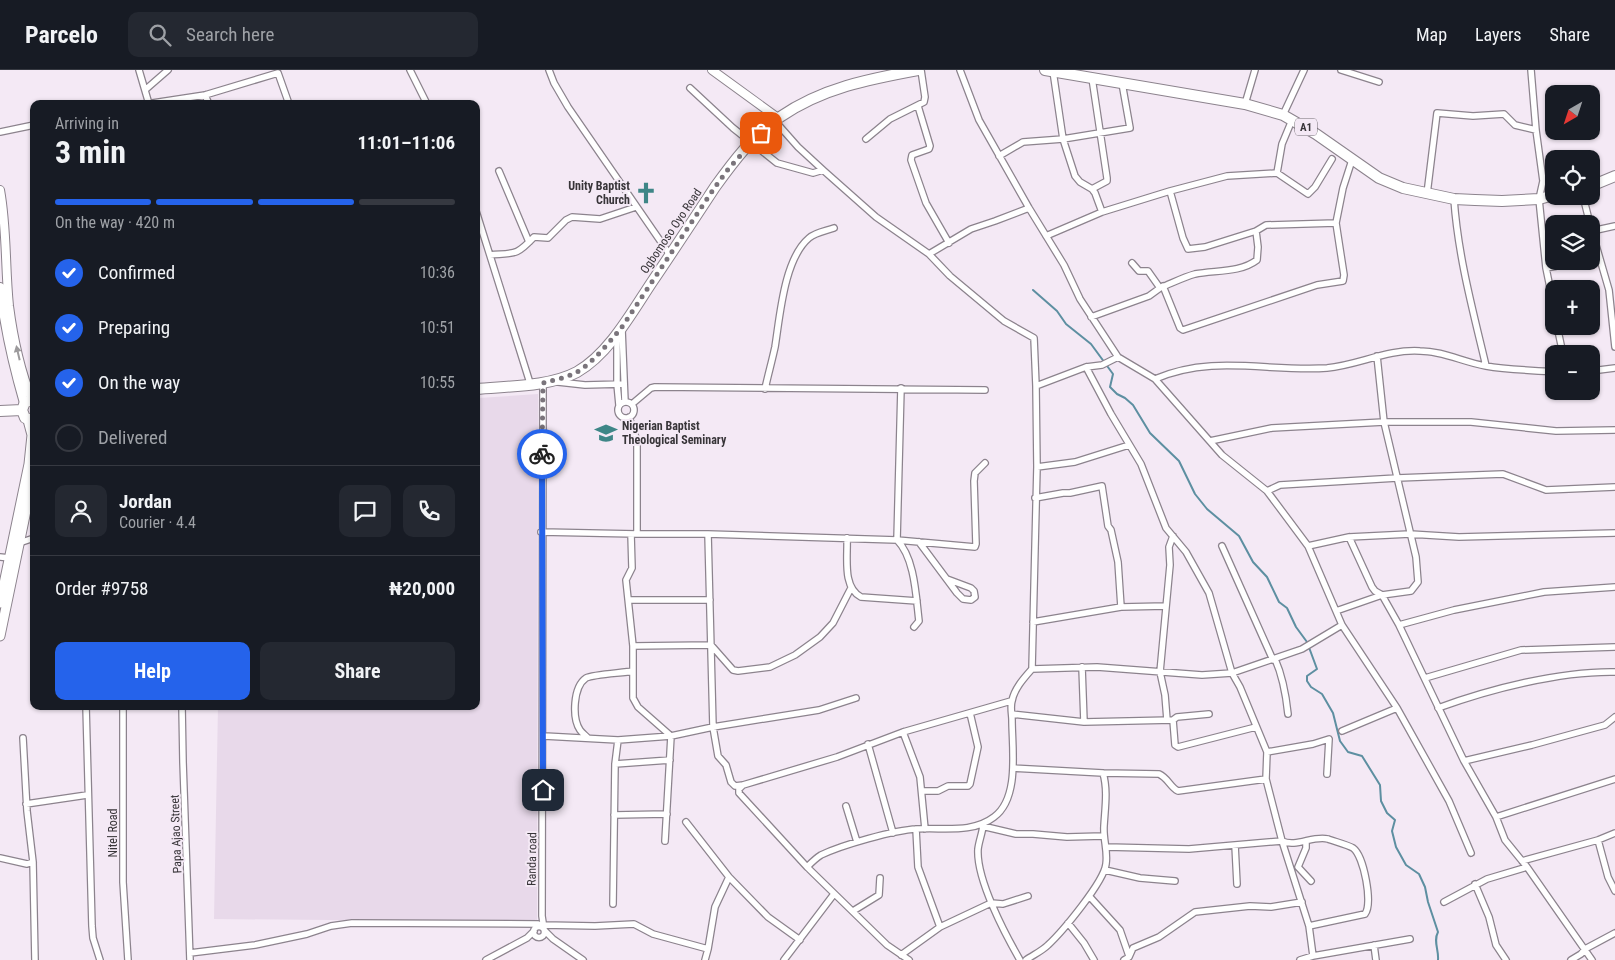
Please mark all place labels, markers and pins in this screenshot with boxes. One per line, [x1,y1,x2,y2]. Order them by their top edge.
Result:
pin [740,112,782,154]
place label: Unity Baptist Church [568,179,630,207]
church icon: Unity Baptist Church [633,180,659,206]
place label: Nigerian Baptist Theological Seminary [622,419,727,447]
school or university icon: Nigerian Baptist Theological Seminary [593,420,619,446]
pin [522,769,564,811]

